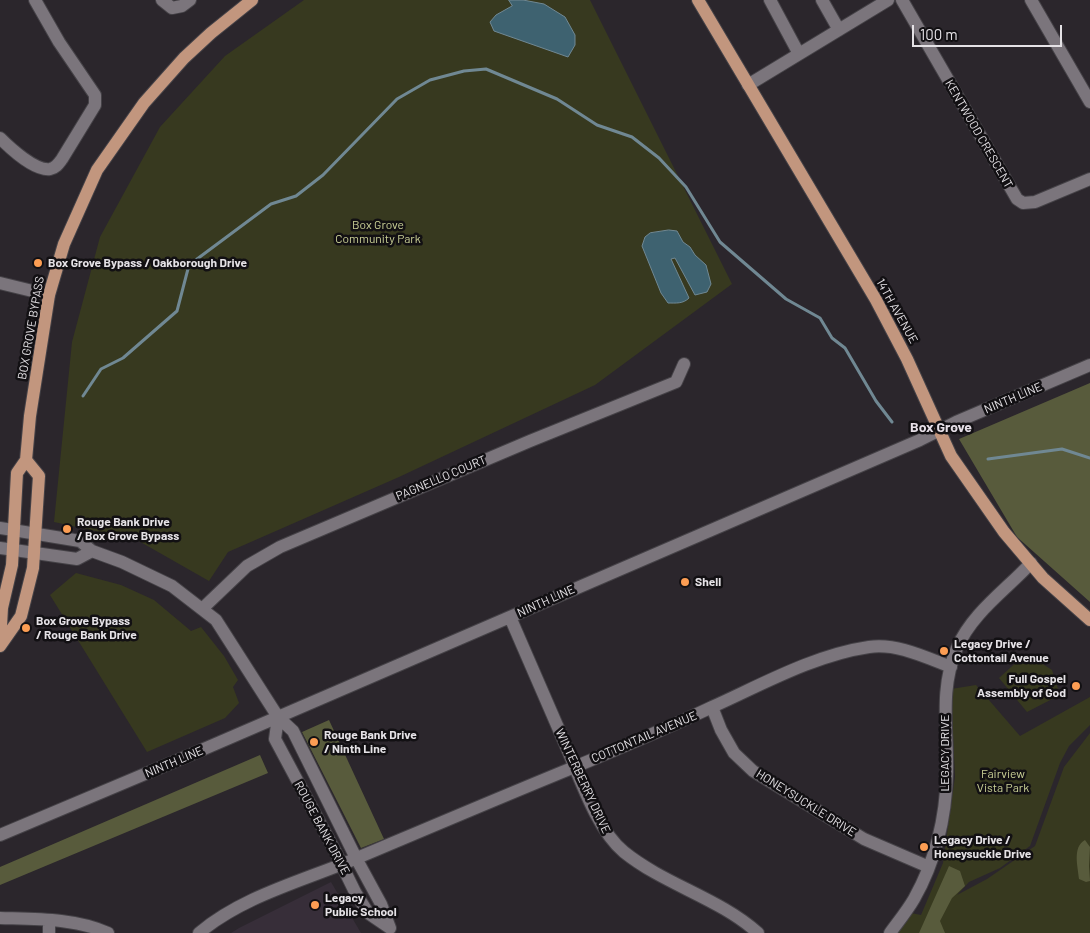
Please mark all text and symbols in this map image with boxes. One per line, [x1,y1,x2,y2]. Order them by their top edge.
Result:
scale bar [915,15,1065,47]
text: 100 m [920,25,958,43]
street label: KENTWOOD CRESCENT [942,77,1016,191]
park label: Box Grove Community Park [335,218,421,246]
place label: Box Grove Bypass / Oakborough Drive [48,256,247,270]
marker: Box Grove Bypass / Oakborough Drive [32,257,44,269]
street label: BOX GROVE BYPASS [15,275,47,381]
street label: 14TH AVENUE [873,276,921,346]
street label: NINTH LINE [982,379,1044,417]
district label: Box Grove [910,419,972,435]
street label: PAGNELLO COURT [394,452,488,504]
place label: Rouge Bank Drive / Box Grove Bypass [77,515,179,543]
marker: Rouge Bank Drive / Box Grove Bypass [61,523,73,535]
place label: Shell [695,575,721,589]
marker: Shell [679,576,691,588]
street label: NINTH LINE [515,582,577,620]
place label: Box Grove Bypass / Rouge Bank Drive [36,614,137,642]
marker: Box Grove Bypass / Rouge Bank Drive [20,622,32,634]
place label: Legacy Drive / Cottontail Avenue [954,637,1049,665]
marker: Legacy Drive / Cottontail Avenue [938,645,950,657]
place label: Full Gospel Assembly of God [977,672,1066,700]
marker: Full Gospel Assembly of God [1070,680,1082,692]
street label: COTTONTAIL AVENUE [589,708,699,766]
street label: LEGACY DRIVE [938,715,952,791]
street label: WINTERBERRY DRIVE [552,726,614,836]
place label: Rouge Bank Drive / Ninth Line [324,728,417,756]
marker: Rouge Bank Drive / Ninth Line [308,736,320,748]
street label: NINTH LINE [143,743,205,781]
street label: HONEYSUCKLE DRIVE [753,766,859,840]
park label: Fairview Vista Park [977,767,1029,795]
street label: ROUGE BANK DRIVE [291,779,353,877]
place label: Legacy Drive / Honeysuckle Drive [934,833,1031,861]
marker: Legacy Drive / Honeysuckle Drive [918,841,930,853]
place label: Legacy Public School [325,891,397,919]
marker: Legacy Public School [309,899,321,911]

